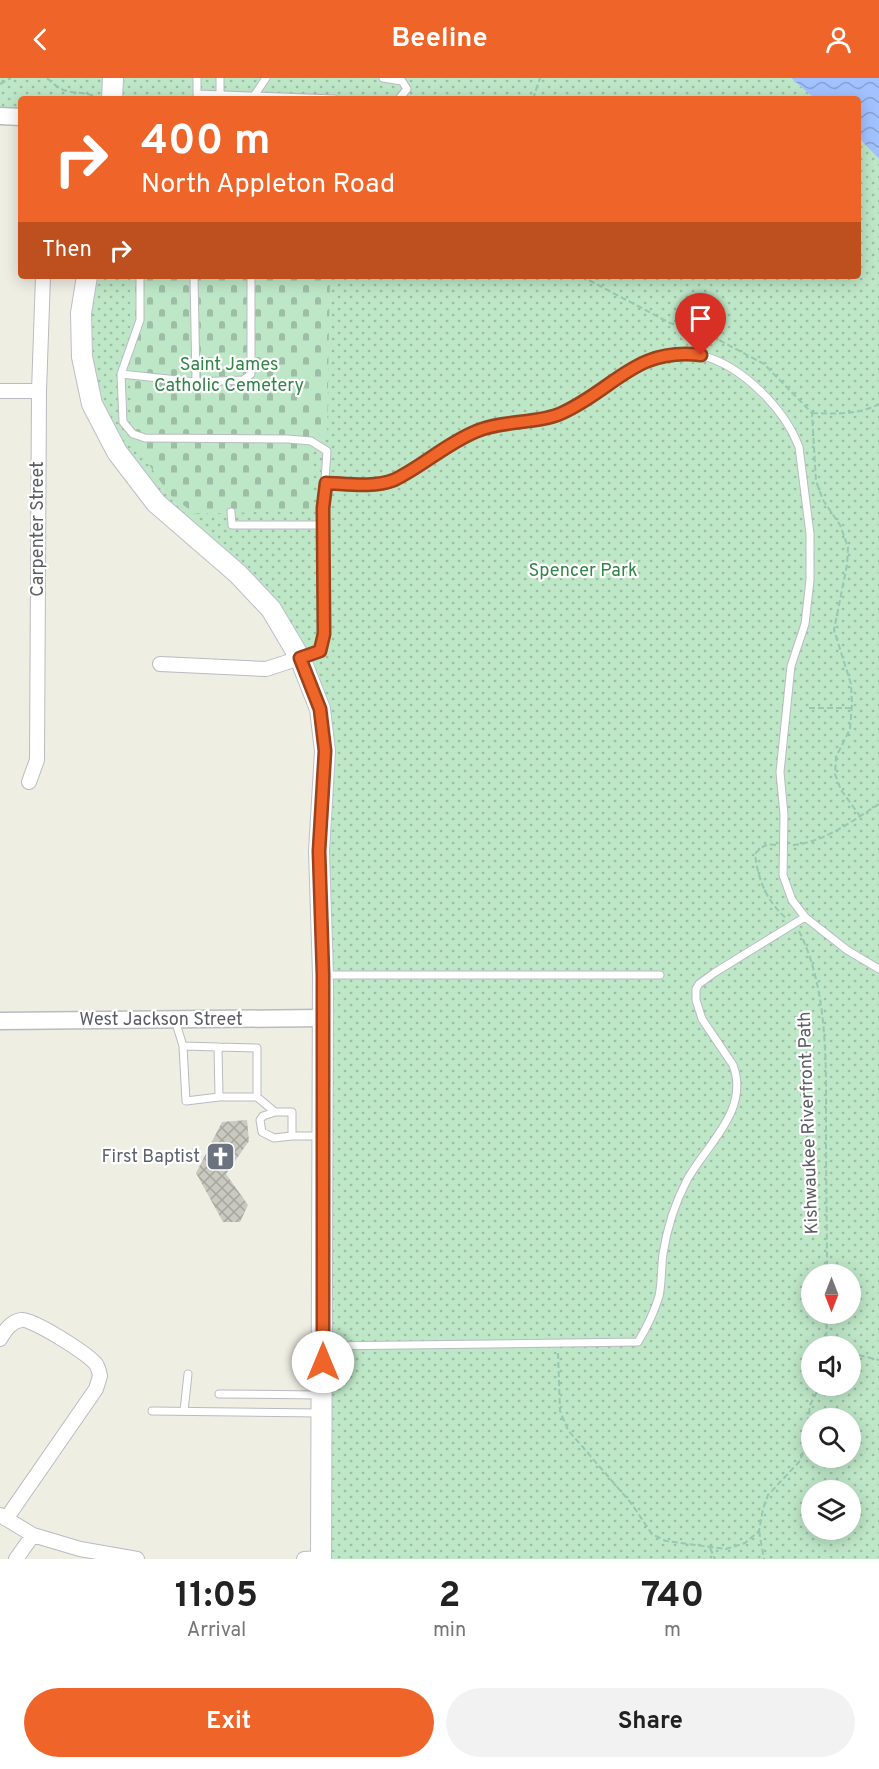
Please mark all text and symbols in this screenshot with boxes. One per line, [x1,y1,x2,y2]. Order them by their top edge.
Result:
text: Beeline [391,22,488,56]
icon: back [24,23,57,56]
icon: person [822,23,855,56]
text: 400 m [141,116,271,169]
icon: right [42,120,120,198]
text: North Appleton Road [141,168,395,202]
icon: right [104,234,137,267]
text: Then [42,237,92,264]
pin [675,293,726,355]
icon: arrive [684,302,717,335]
park label: Saint James Catholic Cemetery [154,354,304,398]
street label: Carpenter Street [27,461,50,597]
park label: Spencer Park [529,560,637,583]
street label: West Jackson Street [79,1009,243,1032]
street label: Kishwaukee Riverfront Path [794,1011,824,1235]
church icon: First Baptist [205,1141,237,1173]
place label: First Baptist [101,1146,200,1169]
north arrow [801,1264,861,1324]
map controls [801,1264,861,1540]
position arrow [291,1330,355,1394]
button: sound [801,1336,861,1396]
button: search [801,1408,861,1468]
button: layers [801,1480,861,1540]
text: 11:05 [175,1574,258,1620]
text: 2 [439,1574,461,1620]
text: 740 [641,1574,704,1620]
text: Arrival [187,1618,246,1644]
text: min [433,1618,466,1644]
text: m [664,1618,681,1644]
button: Exit [24,1688,434,1757]
button: Share [446,1688,855,1757]

